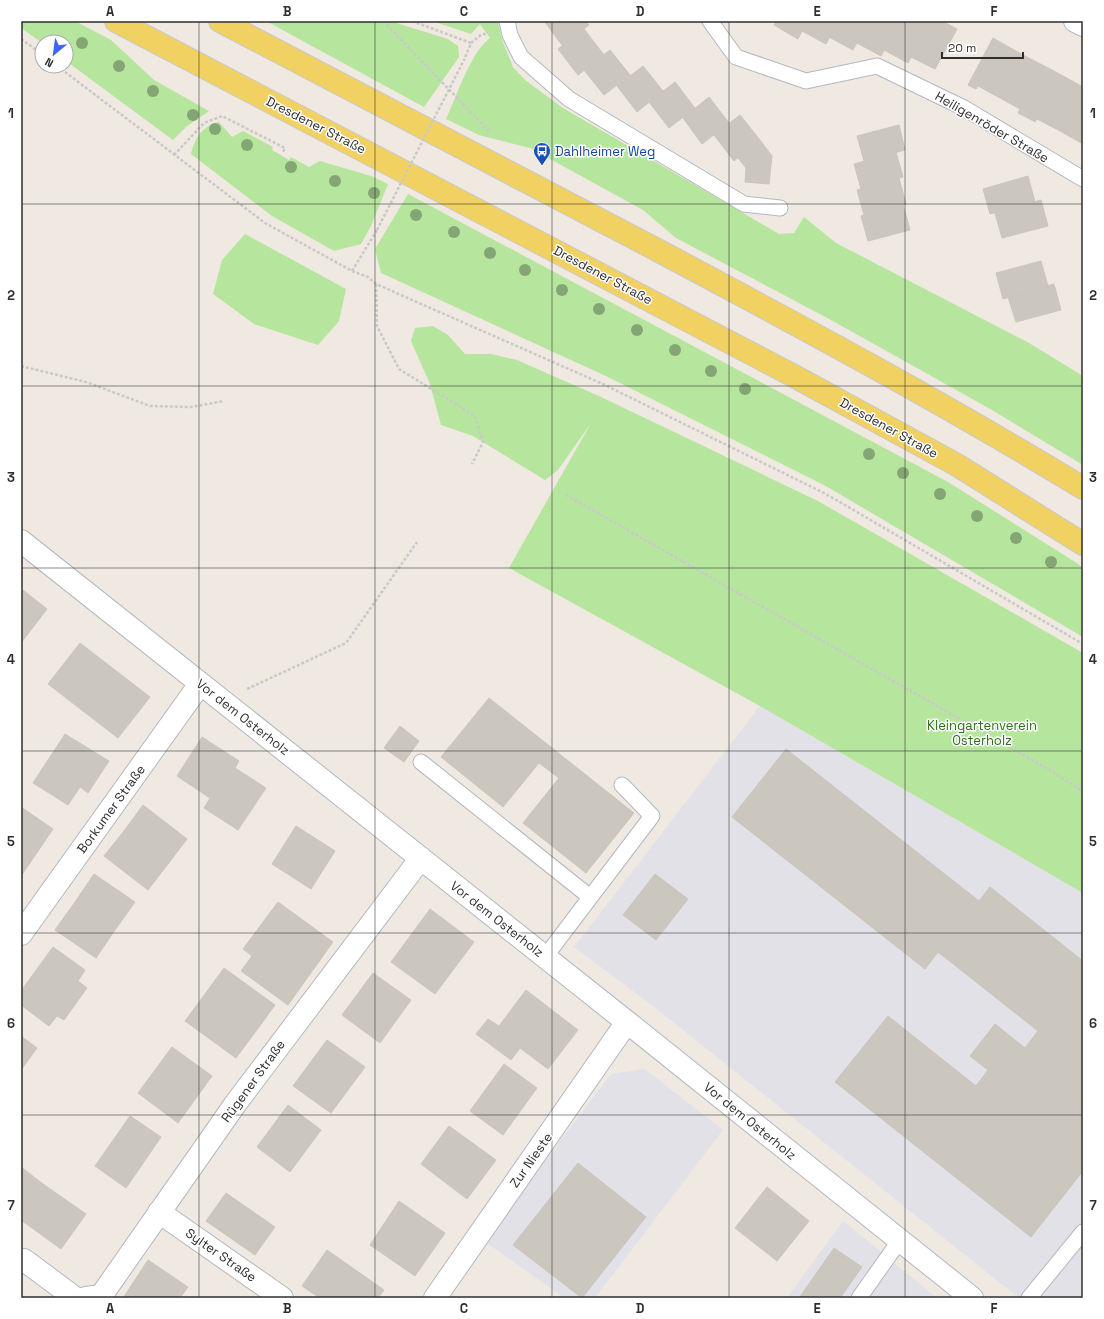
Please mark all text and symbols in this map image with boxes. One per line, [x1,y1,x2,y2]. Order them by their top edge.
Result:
text: A [106,3,115,20]
text: B [283,3,292,20]
text: C [460,3,468,20]
text: D [636,3,645,20]
text: E [813,3,821,20]
text: F [991,3,998,20]
north arrow [34,34,74,74]
scale bar [942,34,1023,60]
text: 20 m [948,40,976,56]
text: N [43,55,56,71]
street label: Heiligenröder Straße [932,87,1052,167]
street label: Dresdener Straße [263,93,369,157]
text: 1 [8,105,14,122]
text: 1 [1090,105,1096,122]
bus stop icon: Dahlheimer Weg [532,141,552,166]
place label: Dahlheimer Weg [555,143,655,160]
street label: Dresdener Straße [551,242,655,308]
text: 2 [7,287,15,304]
text: 2 [1089,287,1097,304]
street label: Dresdener Straße [837,394,941,462]
text: 3 [7,469,15,486]
text: 3 [1089,469,1097,486]
text: 4 [7,651,15,668]
text: 4 [1089,651,1097,668]
street label: Vor dem Osterholz [193,675,293,759]
park label: Kleingartenverein Osterholz [927,717,1037,749]
street label: Borkumer Straße [73,761,149,857]
text: 5 [7,833,15,850]
text: 5 [1089,833,1097,850]
street label: Vor dem Osterholz [447,877,547,961]
text: 6 [7,1015,15,1032]
text: 6 [1089,1015,1097,1032]
street label: Rügener Straße [217,1036,289,1126]
street label: Vor dem Osterholz [700,1078,800,1164]
street label: Zur Nieste [506,1129,556,1191]
text: 7 [7,1197,15,1214]
text: 7 [1089,1197,1097,1214]
street label: Sylter Straße [182,1224,260,1286]
text: A [106,1300,115,1317]
text: B [283,1300,292,1317]
text: C [460,1300,468,1317]
text: D [636,1300,645,1317]
text: E [813,1300,821,1317]
text: F [991,1300,998,1317]

